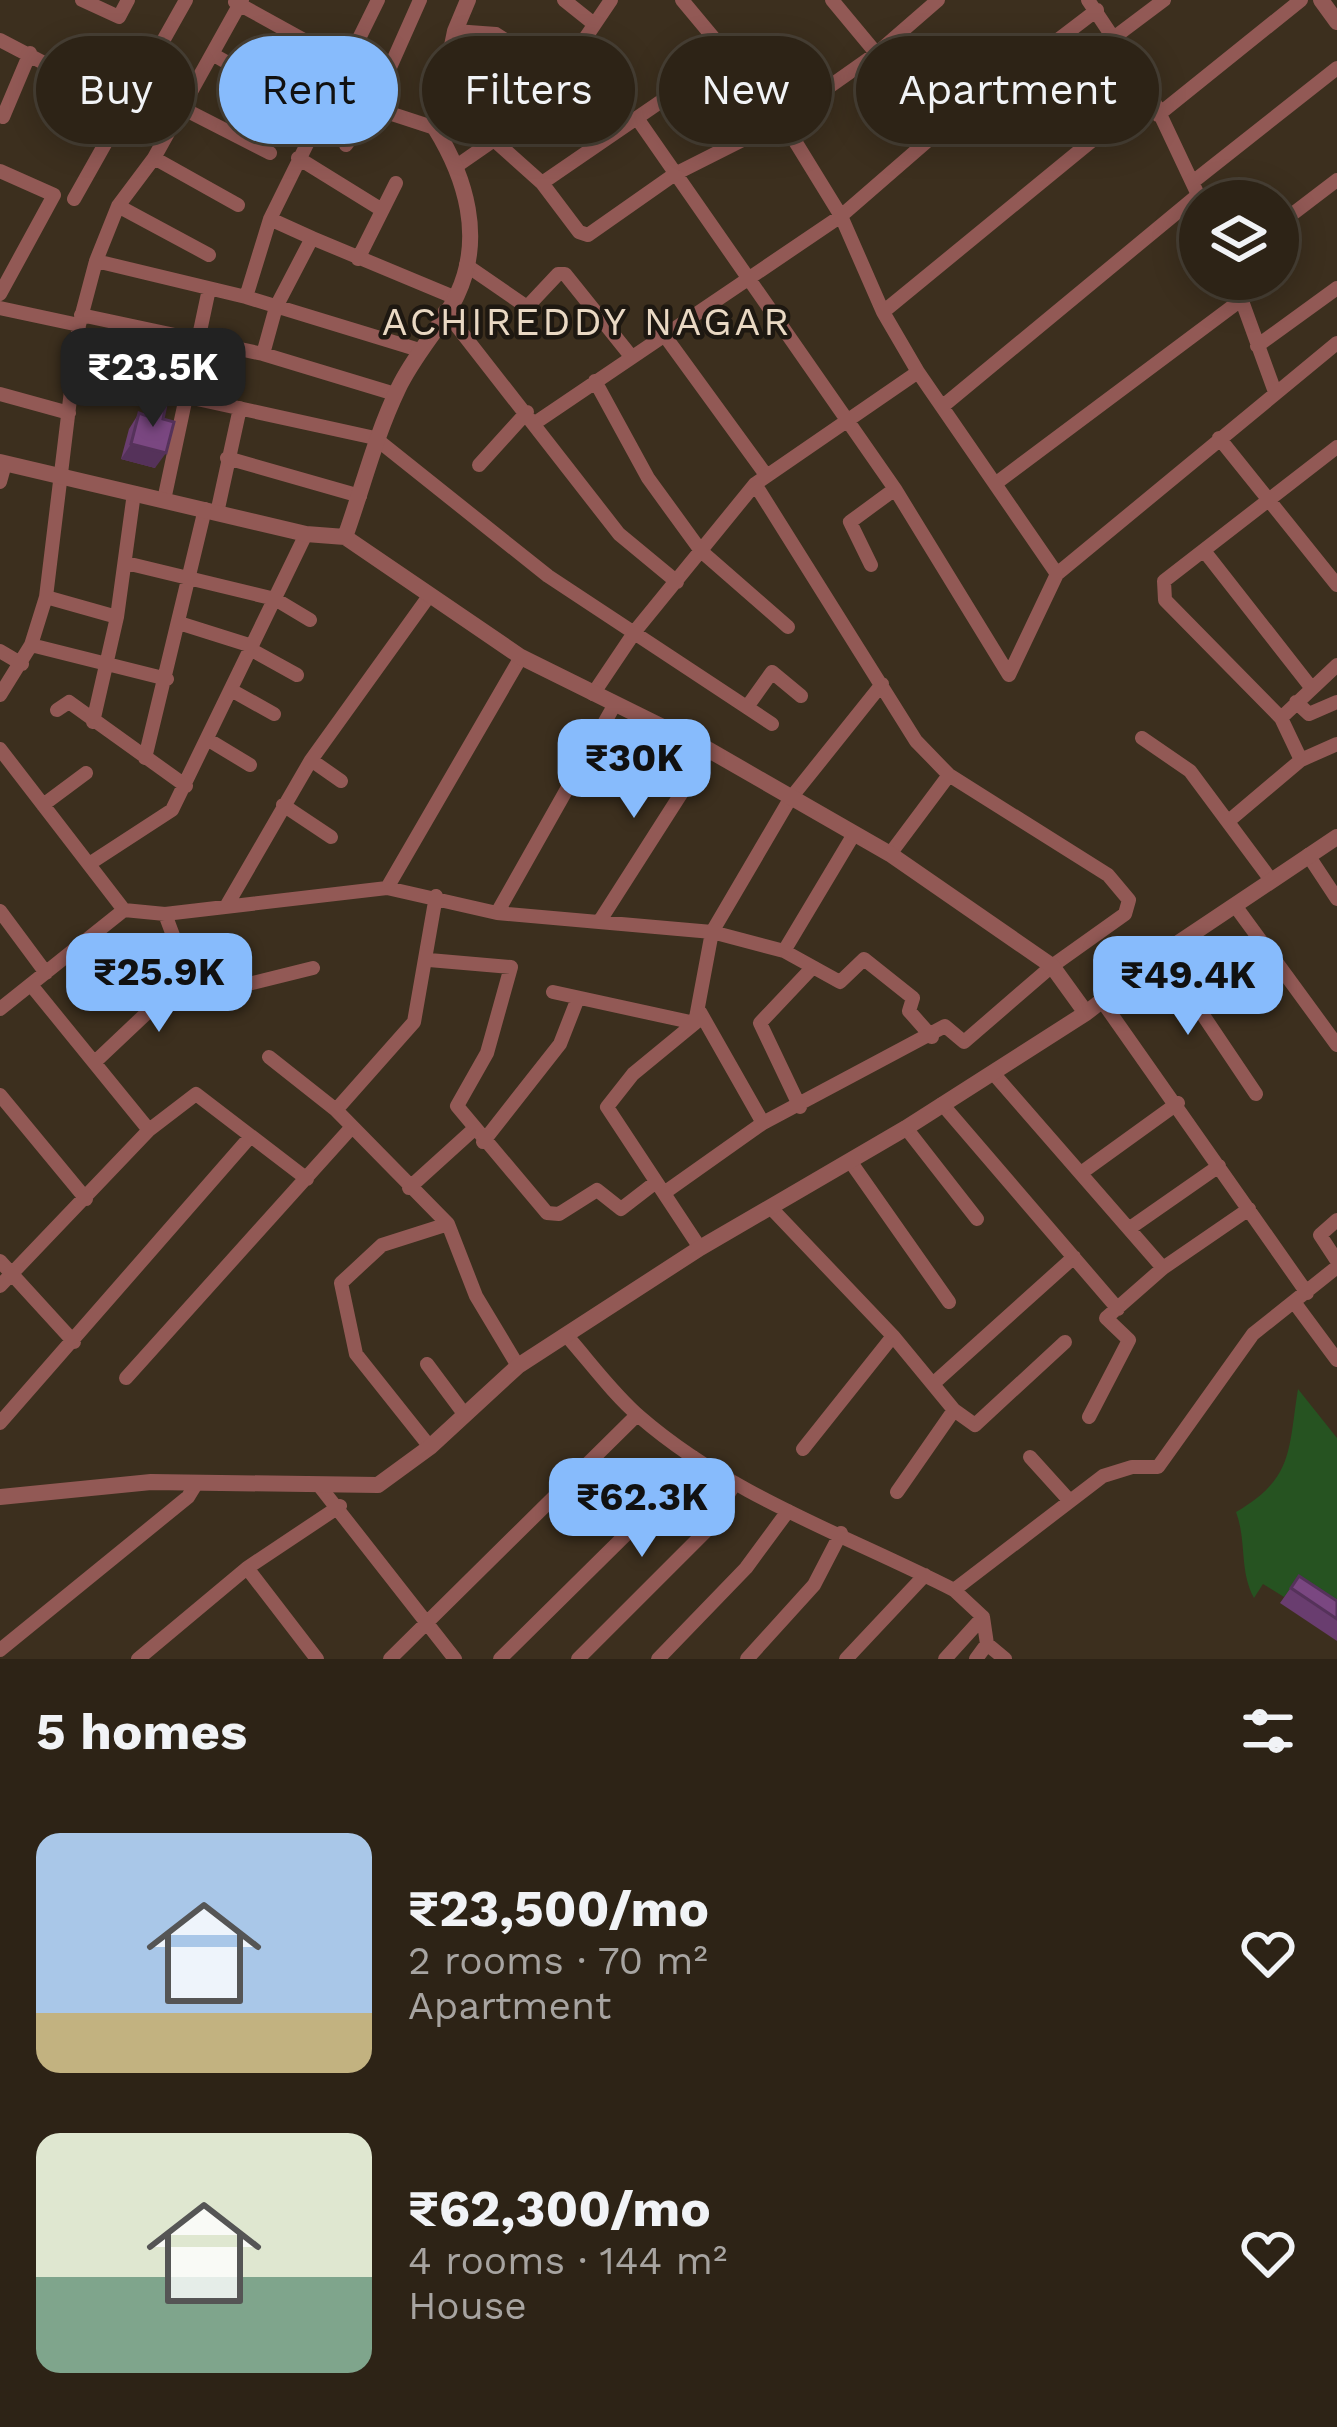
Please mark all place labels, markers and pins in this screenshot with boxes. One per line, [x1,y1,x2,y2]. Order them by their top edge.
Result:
pin: ₹23.5K [55,328,251,430]
pin: ₹30K [563,719,705,821]
pin: ₹25.9K [61,933,257,1035]
pin: ₹49.4K [1090,936,1286,1038]
pin: ₹62.3K [544,1458,740,1560]

